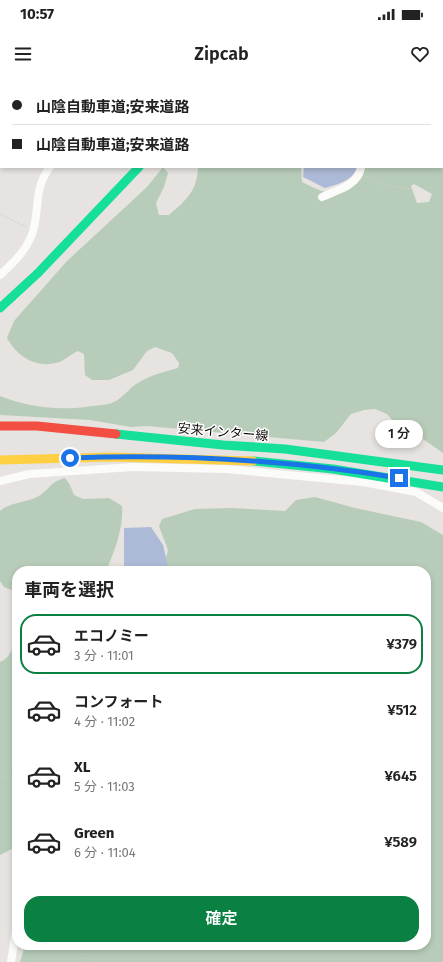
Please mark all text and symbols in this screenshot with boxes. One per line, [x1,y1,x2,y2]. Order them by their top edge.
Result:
text: 10:57 [20,5,54,23]
icon: menu [12,43,34,65]
text: Zipcab [194,43,249,65]
icon: heart [409,43,431,65]
text: 山陰自動車道;安来道路 [36,98,190,116]
text: 山陰自動車道;安来道路 [36,136,190,154]
callout: 1 分 [375,420,423,448]
street label: 安来インター線 [177,421,269,443]
text: 1 分 [388,426,410,441]
route start [61,449,79,467]
route end [390,469,408,487]
text: 車両を選択 [24,579,114,601]
icon: car [26,626,62,662]
text: エコノミー [74,627,149,645]
text: ¥379 [386,635,417,653]
text: 3 分 · 11:01 [74,648,134,663]
icon: car [26,692,62,728]
text: コンフォート [74,693,164,711]
text: ¥512 [387,701,417,719]
text: 4 分 · 11:02 [74,714,135,729]
icon: car [26,758,62,794]
text: XL [74,758,90,776]
text: ¥645 [385,767,417,785]
text: 5 分 · 11:03 [74,779,135,794]
icon: car [26,824,62,860]
text: Green [74,824,114,842]
text: ¥589 [384,833,417,851]
text: 6 分 · 11:04 [74,845,136,860]
button: 確定 [24,896,419,942]

